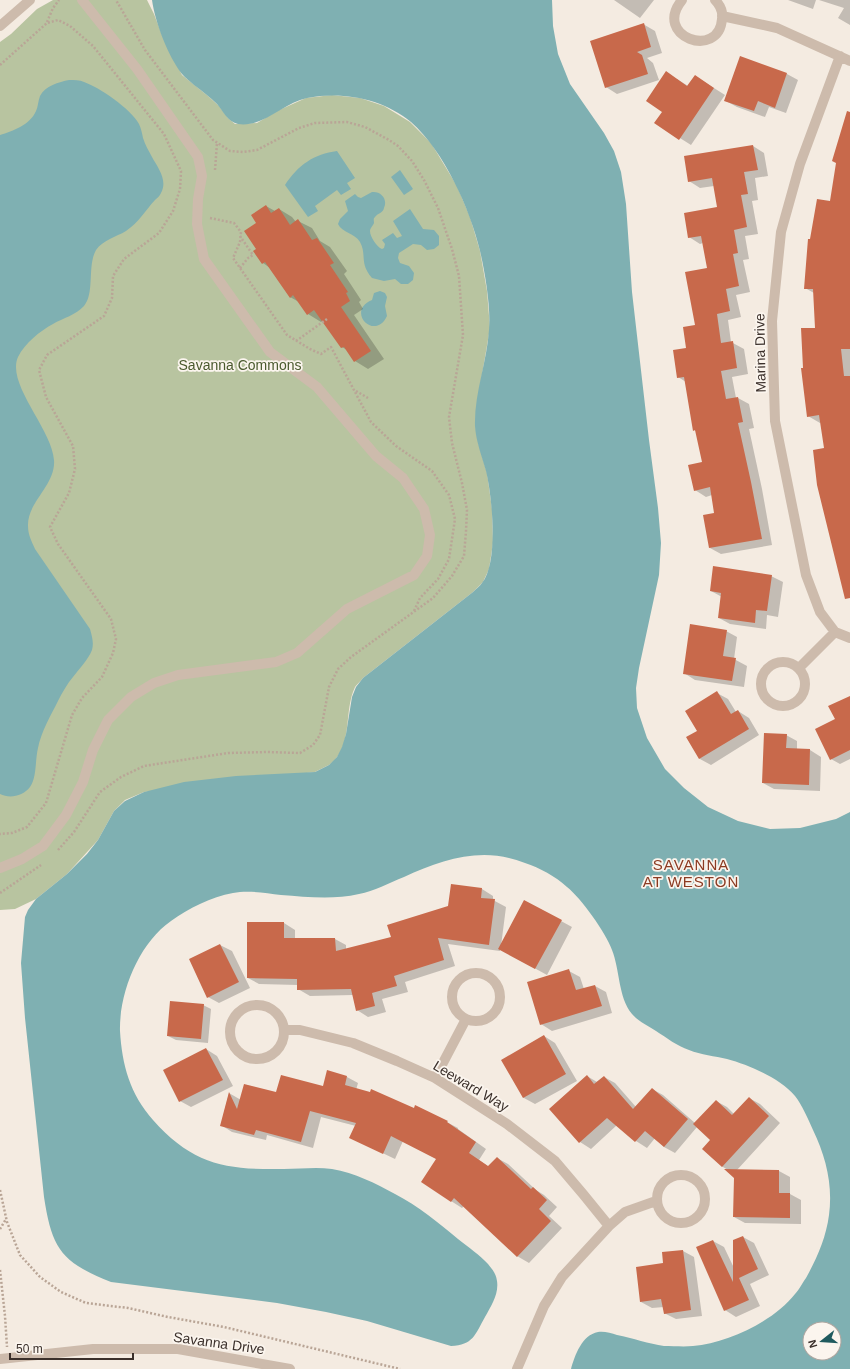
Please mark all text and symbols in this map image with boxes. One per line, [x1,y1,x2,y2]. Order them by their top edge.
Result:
street label: Marina Drive [751,313,769,393]
park label: Savanna Commons [179,357,301,373]
district label: SAVANNA AT WESTON [643,856,739,890]
street label: Leeward Way [430,1057,512,1115]
north arrow [802,1321,842,1361]
street label: Savanna Drive [172,1329,266,1357]
scale bar [10,1335,133,1361]
text: N [806,1338,819,1349]
text: 50 m [16,1342,43,1356]

